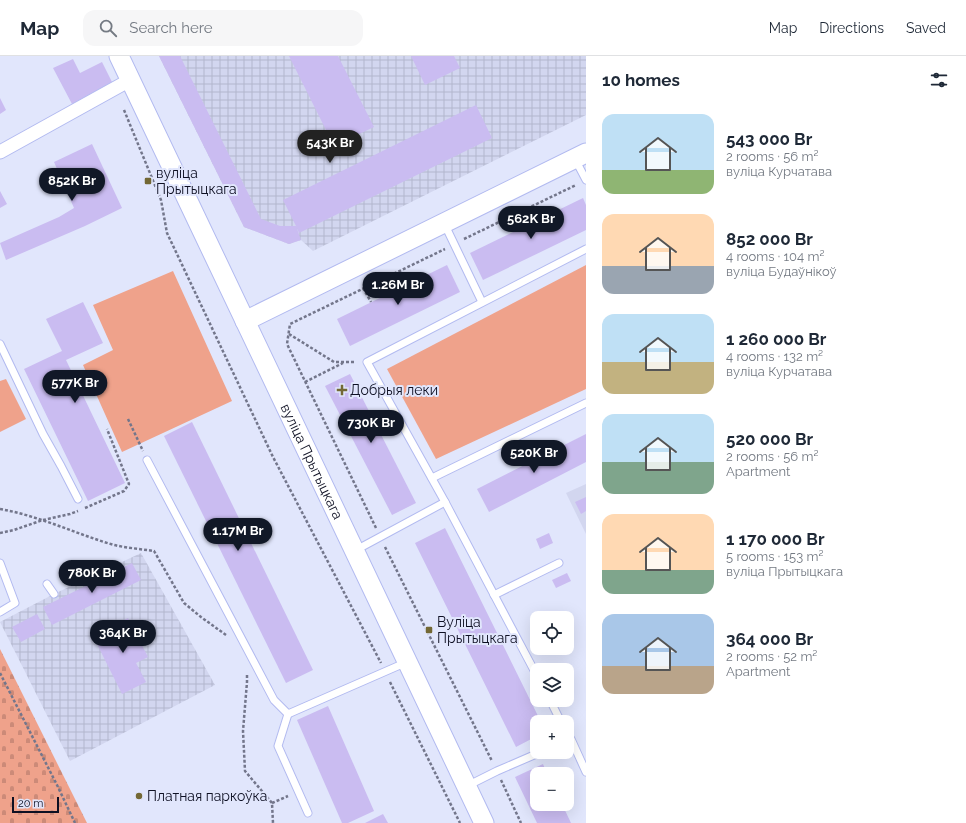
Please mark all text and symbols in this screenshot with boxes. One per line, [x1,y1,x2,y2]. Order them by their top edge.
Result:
search box [83,10,363,46]
text: Map [20,17,59,39]
icon: search [97,17,119,39]
text: Search here [129,19,213,37]
text: Map [769,20,797,36]
text: Directions [819,20,884,36]
text: Saved [906,20,946,36]
icon: filters [928,69,950,91]
text: 10 homes [602,70,680,90]
text: 543 000 Br [726,129,812,149]
pin: 543K Br [293,130,367,164]
icon: home [634,130,682,178]
text: 543K Br [306,135,354,150]
text: 2 rooms · 56 m² [726,149,818,164]
text: вуліца Курчатава [726,164,832,179]
place label: вуліца Прытыцкага [156,165,237,197]
pin: 852K Br [35,168,109,202]
text: 852K Br [48,173,96,188]
marker: вуліца Прытыцкага [143,176,153,186]
pin: 562K Br [494,206,568,240]
text: 562K Br [507,211,555,226]
text: 852 000 Br [726,229,813,249]
icon: home [634,230,682,278]
text: 4 rooms · 104 m² [726,249,824,264]
text: вуліца Будаўнікоў [726,264,837,279]
pin: 1.26M Br [357,272,439,306]
text: 1.26M Br [372,277,424,292]
text: 1 260 000 Br [726,329,826,349]
icon: home [634,330,682,378]
text: 4 rooms · 132 m² [726,349,823,364]
text: вуліца Курчатава [726,364,832,379]
pin: 577K Br [38,370,112,404]
text: 577K Br [51,375,99,390]
place label: Добрыя леки [350,382,438,398]
marker: Добрыя леки [337,385,347,395]
street label: вуліца Прытыцкага [278,401,346,522]
pin: 730K Br [334,410,408,444]
text: 730K Br [347,415,395,430]
text: 520 000 Br [726,429,813,449]
icon: home [634,430,682,478]
pin: 520K Br [497,440,571,474]
text: 520K Br [510,445,558,460]
text: 2 rooms · 56 m² [726,449,818,464]
text: Apartment [726,464,790,479]
pin: 1.17M Br [197,518,279,552]
text: 1.17M Br [212,523,264,538]
text: 1 170 000 Br [726,529,824,549]
icon: home [634,530,682,578]
text: 5 rooms · 153 m² [726,549,823,564]
pin: 780K Br [55,560,129,594]
text: вуліца Прытыцкага [726,564,843,579]
text: 780K Br [68,565,116,580]
map controls [530,611,574,811]
button: locate [530,611,574,655]
place label: Вуліца Прытыцкага [437,614,518,646]
pin: 364K Br [86,620,160,654]
text: 364K Br [99,625,147,640]
marker: Вуліца Прытыцкага [424,625,434,635]
text: 364 000 Br [726,629,813,649]
icon: home [634,630,682,678]
text: 2 rooms · 52 m² [726,649,817,664]
button: layers [530,663,574,707]
text: Apartment [726,664,790,679]
button: + [530,715,574,759]
button: − [530,767,574,811]
place label: Платная паркоўка [147,788,267,804]
marker: Платная паркоўка [134,791,144,801]
scale bar [12,795,59,814]
text: 20 m [18,797,43,810]

